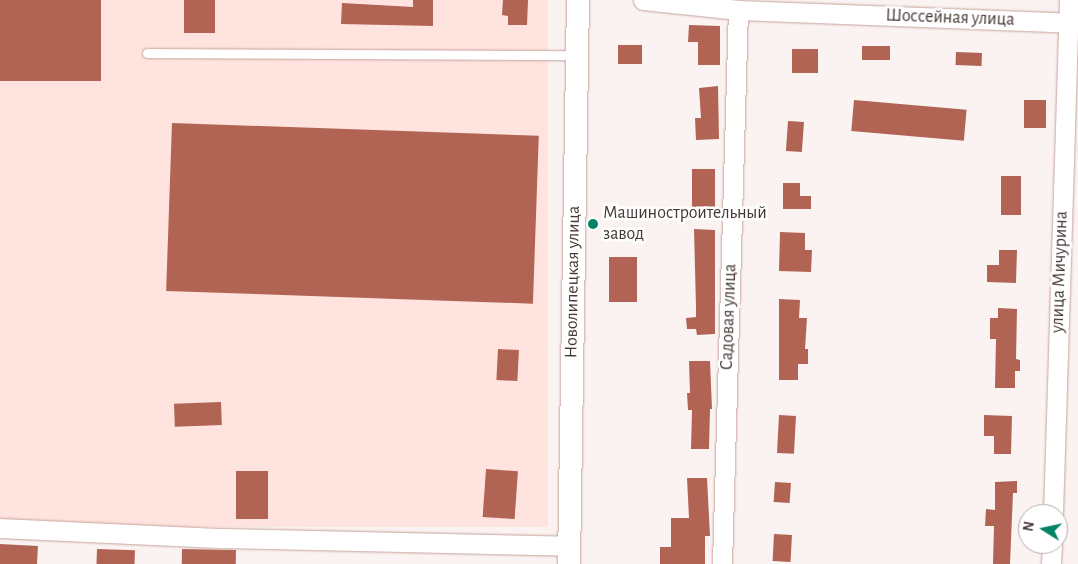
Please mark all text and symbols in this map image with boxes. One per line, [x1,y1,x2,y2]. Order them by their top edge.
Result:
street label: Шоссейная улица [885,5,1015,31]
place label: Машиностроительный завод [603,203,767,245]
street label: Новолипецкая улица [561,205,585,359]
street label: улица Мичурина [1047,211,1073,333]
marker: Машиностроительный завод [587,218,599,230]
street label: Садовая улица [716,263,742,371]
north arrow [1018,504,1068,554]
text: N [1021,521,1037,533]

